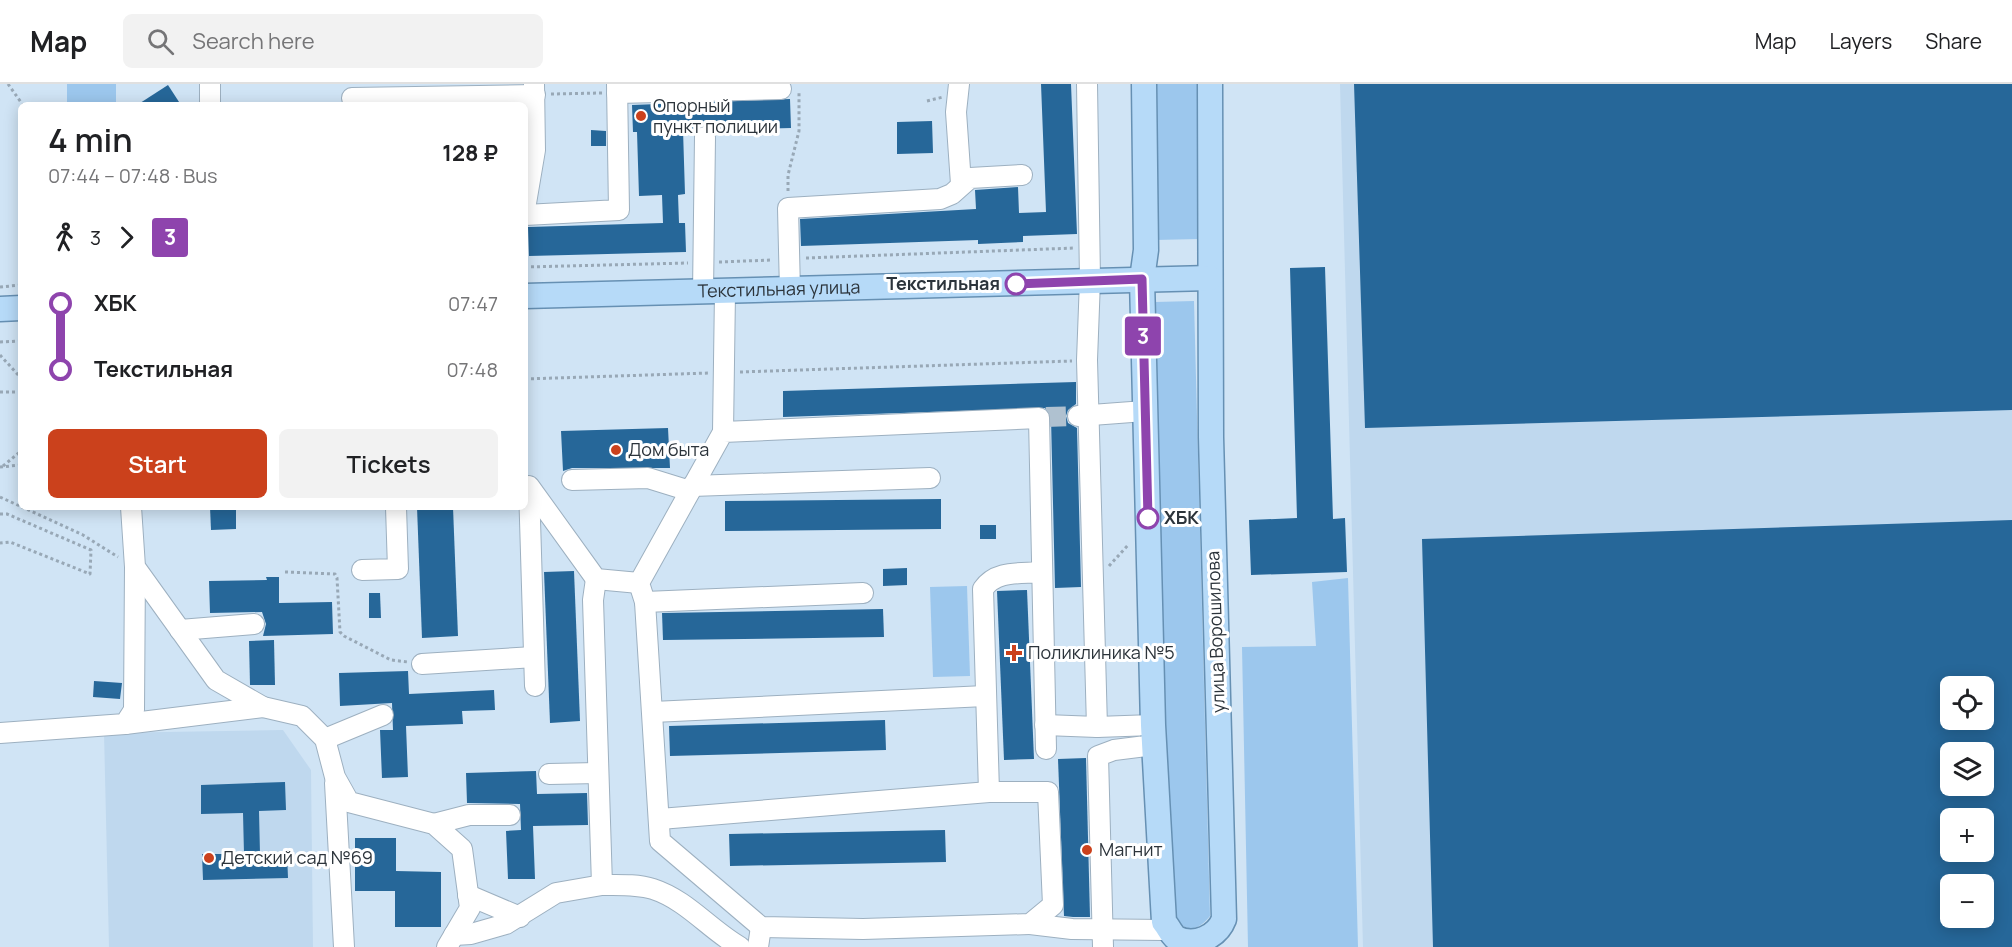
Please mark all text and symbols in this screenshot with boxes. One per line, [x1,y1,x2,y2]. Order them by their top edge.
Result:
search box [123,14,543,68]
text: Map [30,22,87,60]
icon: search [144,25,177,58]
text: Search here [192,26,315,56]
text: Map [1755,27,1796,55]
text: Layers [1829,27,1892,55]
text: Share [1925,27,1982,55]
place label: Опорный пункт полиции [653,93,778,138]
marker: Опорный пункт полиции [634,109,648,123]
text: 4 min [48,117,133,162]
text: 128 ₽ [442,138,498,168]
text: 07:44 – 07:48 · Bus [48,162,218,189]
icon: walk [48,221,81,254]
icon: forward [110,221,143,254]
text: 3 [164,223,176,251]
text: 3 [90,224,101,251]
place label: Текстильная [886,271,1000,295]
marker: Текстильная [1005,273,1027,295]
street label: Текстильная улица [697,274,861,302]
text: ХБК [94,288,137,318]
text: 07:47 [448,290,498,317]
line badge: 3 [1124,316,1162,356]
text: 3 [1137,322,1149,350]
text: Текстильная [94,354,233,384]
text: 07:48 [446,356,498,383]
button: Start [48,429,267,498]
button: Tickets [279,429,498,498]
place label: Дом быта [628,437,709,461]
marker: Дом быта [609,443,623,457]
place label: ХБК [1164,505,1199,529]
marker: ХБК [1137,507,1159,529]
street label: улица Ворошилова [1200,551,1230,713]
place label: Поликлиника №5 [1028,640,1175,664]
marker: Поликлиника №5 [1005,644,1023,662]
map controls [1940,676,1994,928]
button: locate [1940,676,1994,730]
button: layers [1940,742,1994,796]
button: + [1940,808,1994,862]
place label: Магнит [1099,837,1163,861]
marker: Магнит [1080,843,1094,857]
place label: Детский сад №69 [221,845,373,869]
marker: Детский сад №69 [202,851,216,865]
button: − [1940,874,1994,928]

